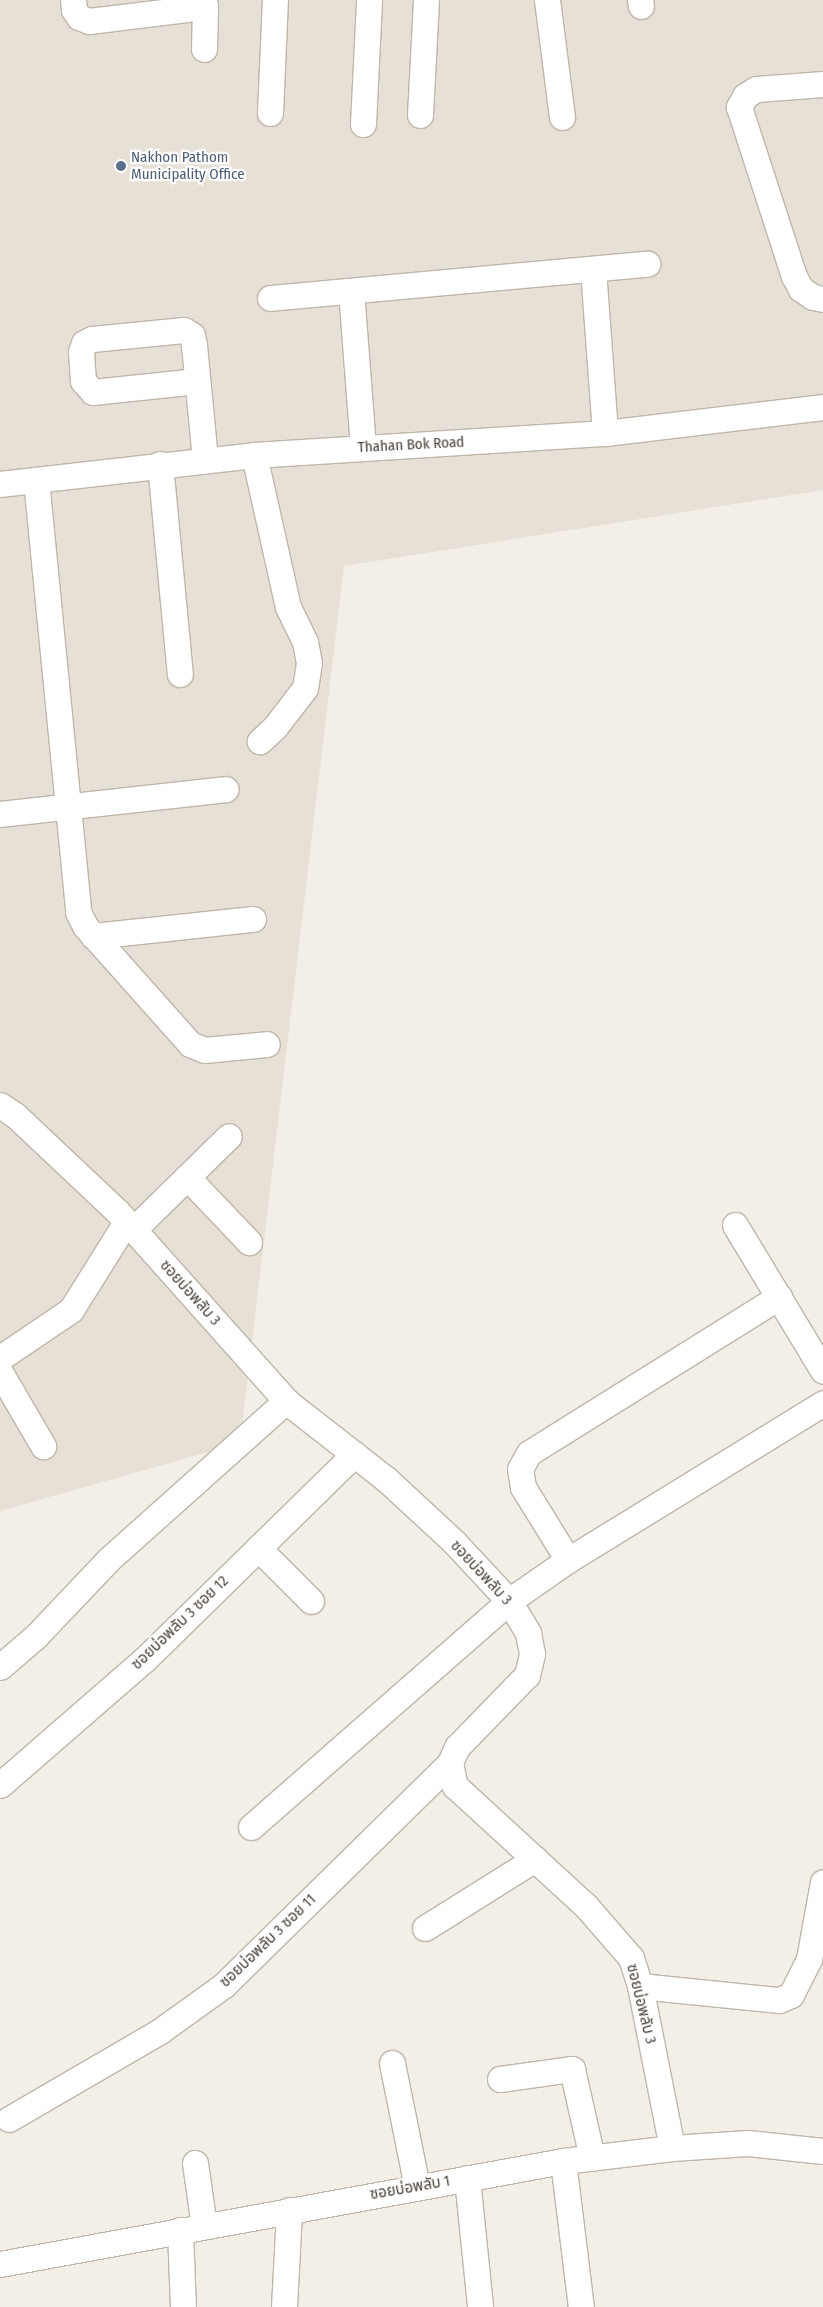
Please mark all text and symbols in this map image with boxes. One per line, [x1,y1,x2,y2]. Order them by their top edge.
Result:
place label: Nakhon Pathom Municipality Office [131,148,245,183]
marker: Nakhon Pathom Municipality Office [115,160,127,172]
street label: Thahan Bok Road [357,433,465,457]
street label: ซอยบ่อพลับ 3 [156,1257,224,1329]
street label: ซอยบ่อพลับ 3 [447,1537,515,1609]
street label: ซอยบ่อพลับ 3 ซอย 12 [128,1572,232,1674]
street label: ซอยบ่อพลับ 3 ซอย 11 [216,1891,320,1991]
street label: ซอยบ่อพลับ 3 [622,1962,660,2046]
street label: ซอยบ่อพลับ 1 [369,2172,451,2204]

